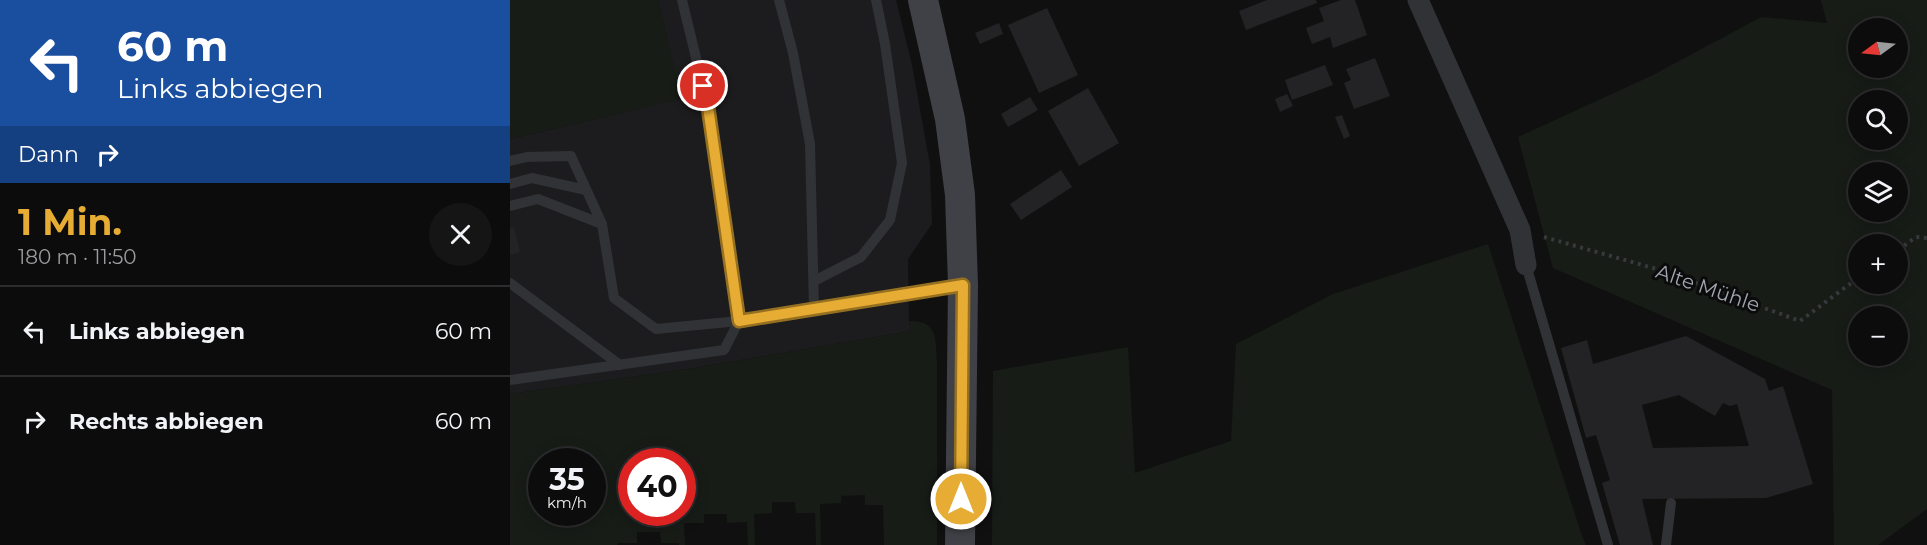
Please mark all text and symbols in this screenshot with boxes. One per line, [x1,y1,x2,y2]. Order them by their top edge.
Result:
north arrow [1848,18,1908,78]
map controls [1848,18,1908,366]
text: 60 m [117,20,228,72]
icon: left [18,24,96,102]
pin [677,60,728,111]
icon: arrive [686,69,719,102]
text: Links abbiegen [117,72,324,105]
button: search [1848,90,1908,150]
icon: right [91,138,124,171]
text: Dann [18,141,79,168]
button: layers [1848,162,1908,222]
text: 1 Min. [18,200,122,244]
button: close [429,203,492,266]
button: + [1848,234,1908,294]
text: 180 m · 11:50 [18,245,136,269]
street label: Alte Mühle [1653,259,1763,317]
button: − [1848,306,1908,366]
icon: left [18,315,51,348]
text: Links abbiegen [69,318,245,345]
text: 60 m [435,318,492,345]
icon: right [18,405,51,438]
text: Rechts abbiegen [69,408,264,435]
text: 60 m [435,408,492,435]
speed limit sign: 40 [618,448,696,526]
text: 35 [549,461,585,498]
position arrow [929,467,993,531]
text: km/h [547,493,587,512]

